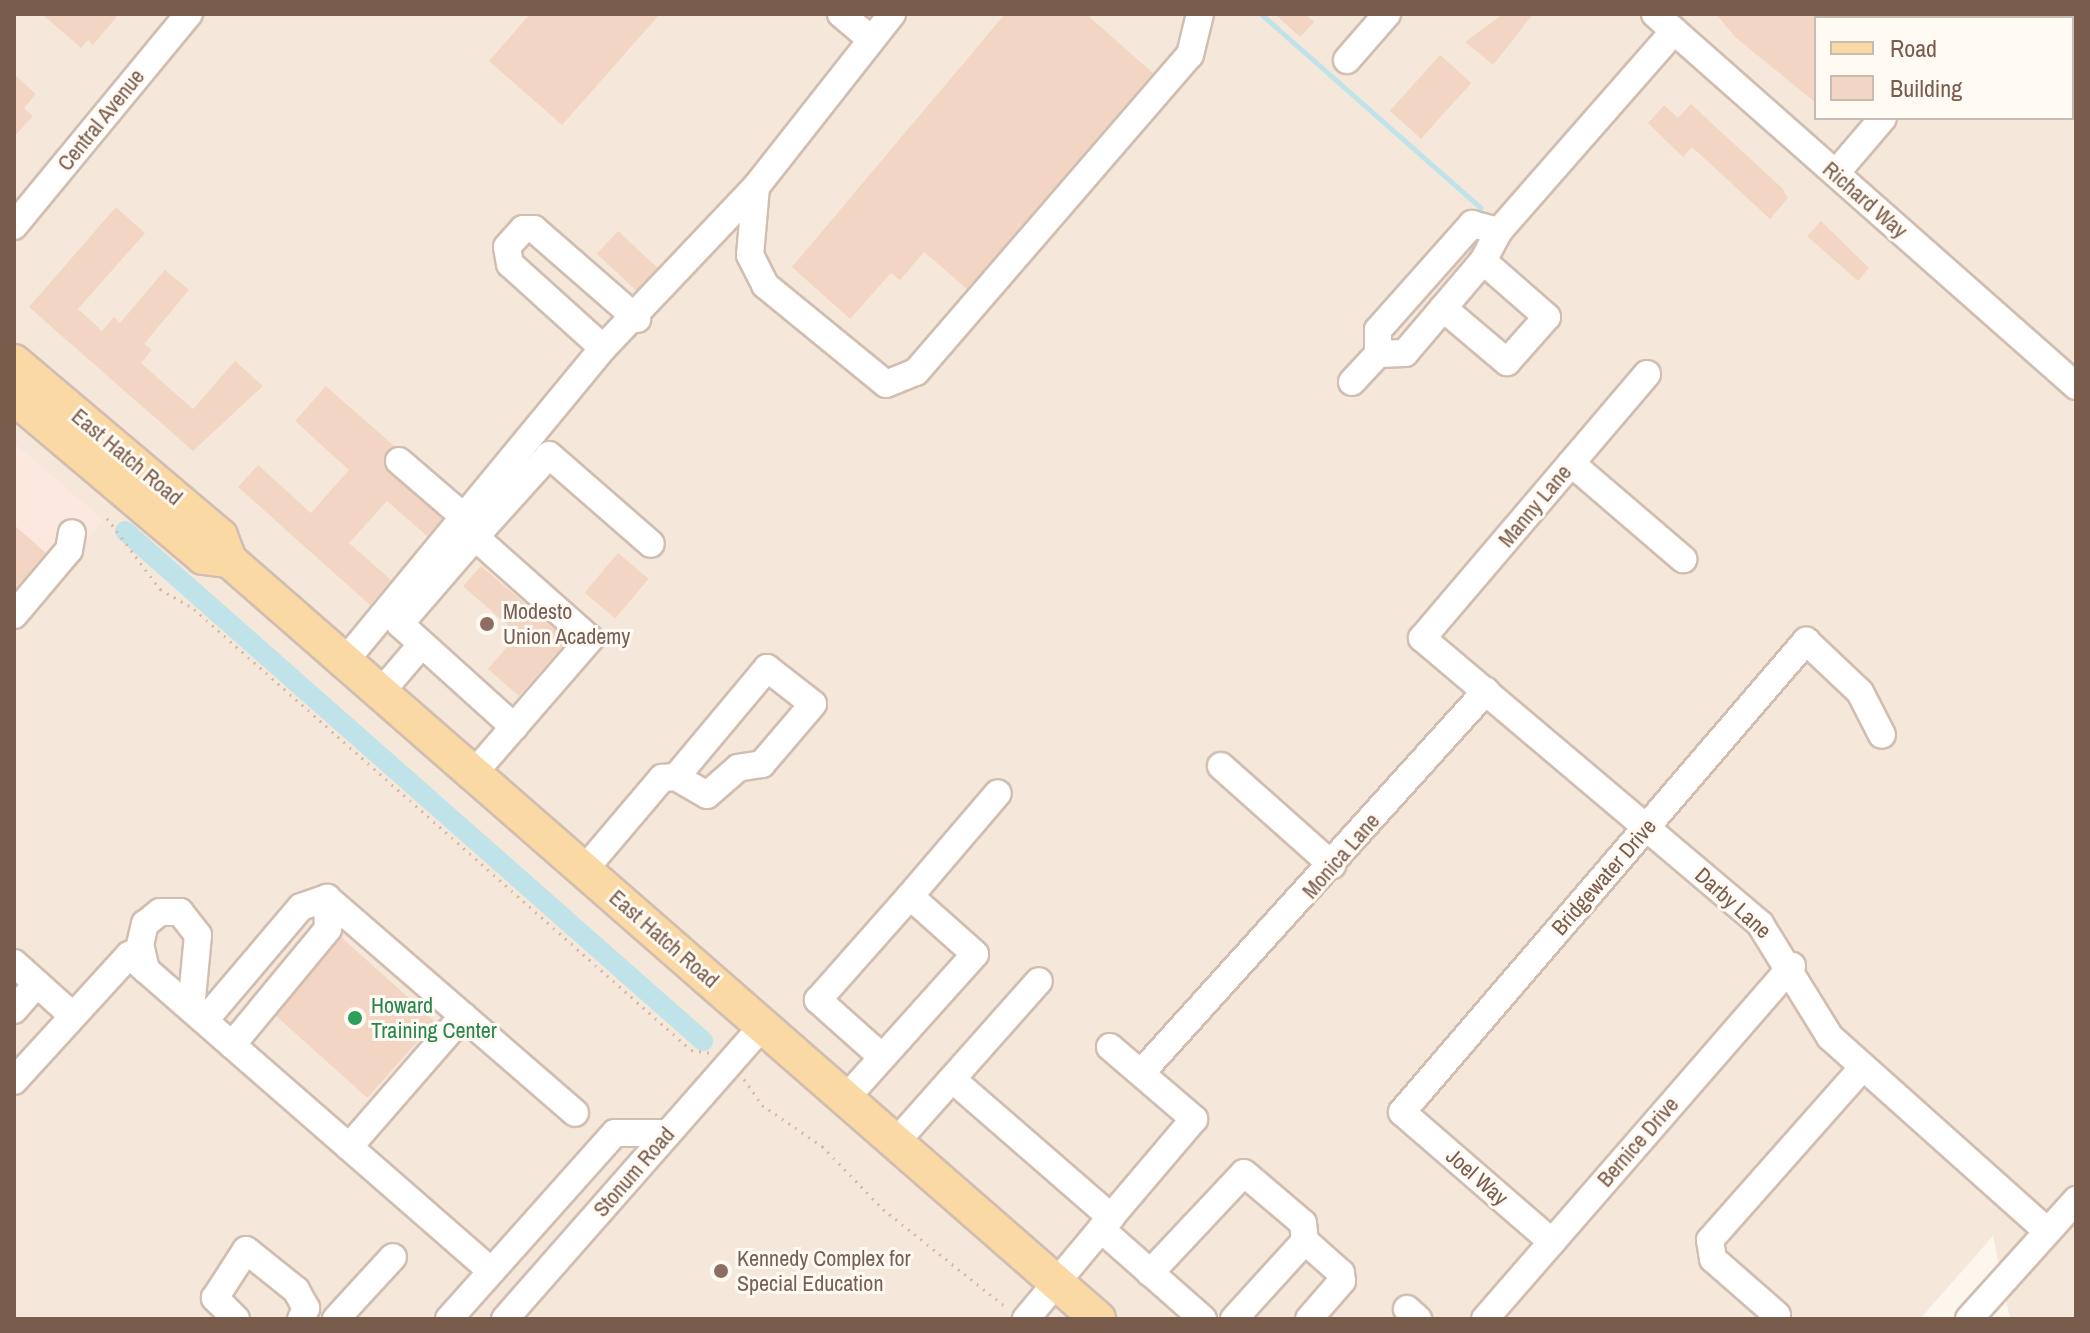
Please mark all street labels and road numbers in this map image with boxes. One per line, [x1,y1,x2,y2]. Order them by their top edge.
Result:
street label: Central Avenue [52,63,150,177]
street label: Richard Way [1817,156,1913,244]
street label: East Hatch Road [66,403,188,511]
street label: Manny Lane [1493,459,1577,553]
street label: Monica Lane [1297,808,1385,904]
street label: Bridgewater Drive [1546,813,1662,941]
street label: Darby Lane [1690,862,1776,944]
street label: East Hatch Road [604,884,724,994]
street label: Bernice Drive [1592,1092,1684,1192]
street label: Stonum Road [588,1122,680,1222]
street label: Joel Way [1441,1143,1513,1211]

